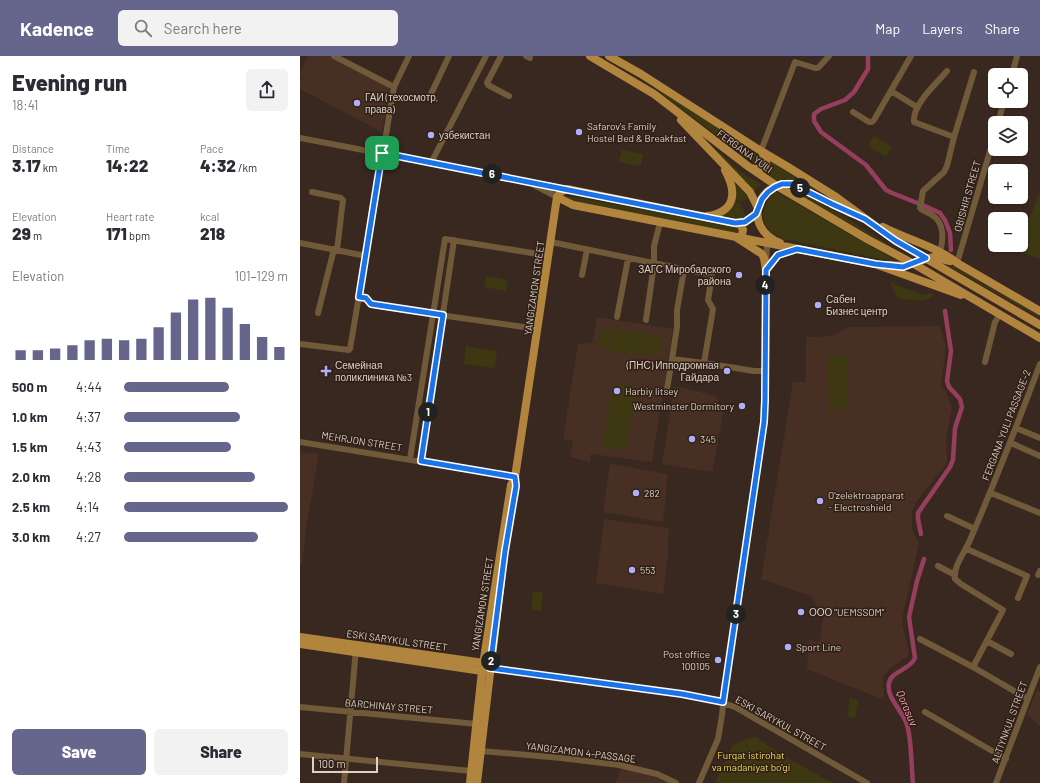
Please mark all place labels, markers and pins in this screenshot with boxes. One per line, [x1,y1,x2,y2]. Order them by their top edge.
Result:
place label: ГАИ (техосмотр, права) [365,91,438,115]
marker: ГАИ (техосмотр, права) [352,98,362,108]
place label: Safarov's Family Hostel Bed & Breakfast [587,120,687,144]
marker: Safarov's Family Hostel Bed & Breakfast [574,127,584,137]
place label: узбекистан [439,129,490,141]
marker: узбекистан [426,130,436,140]
pin [365,136,399,170]
pin: 6 [482,164,502,184]
pin: 5 [790,178,810,198]
place label: ЗАГС Миробадского района [638,263,731,287]
marker: ЗАГС Миробадского района [734,270,744,280]
pin: 4 [755,275,775,295]
place label: Сабен Бизнес центр [826,293,888,317]
marker: Сабен Бизнес центр [813,300,823,310]
place label: Семейная поликлиника №3 [335,359,412,383]
place label: (ПНС) Ипподромная Гайдара [625,359,719,383]
marker: Семейная поликлиника №3 [320,365,332,377]
marker: (ПНС) Ипподромная Гайдара [722,366,732,376]
place label: Harbiy litsey [625,385,678,397]
marker: Harbiy litsey [612,386,622,396]
place label: Westminster Dormitory [633,400,734,412]
marker: Westminster Dormitory [737,401,747,411]
pin: 1 [418,402,438,422]
place label: 345 [700,433,716,445]
marker: 345 [687,434,697,444]
place label: 282 [644,487,660,499]
marker: 282 [631,488,641,498]
place label: O'zelektroapparat - Electroshield [828,489,905,513]
marker: O'zelektroapparat - Electroshield [815,496,825,506]
place label: 553 [640,564,655,576]
marker: 553 [627,565,637,575]
pin: 3 [726,604,746,624]
place label: ООО "UEMSSOM" [809,606,885,618]
marker: ООО "UEMSSOM" [796,607,806,617]
place label: Sport Line [796,641,841,653]
marker: Sport Line [783,642,793,652]
place label: Post office 100105 [663,648,710,672]
pin: 2 [481,651,501,671]
marker: Post office 100105 [713,655,723,665]

